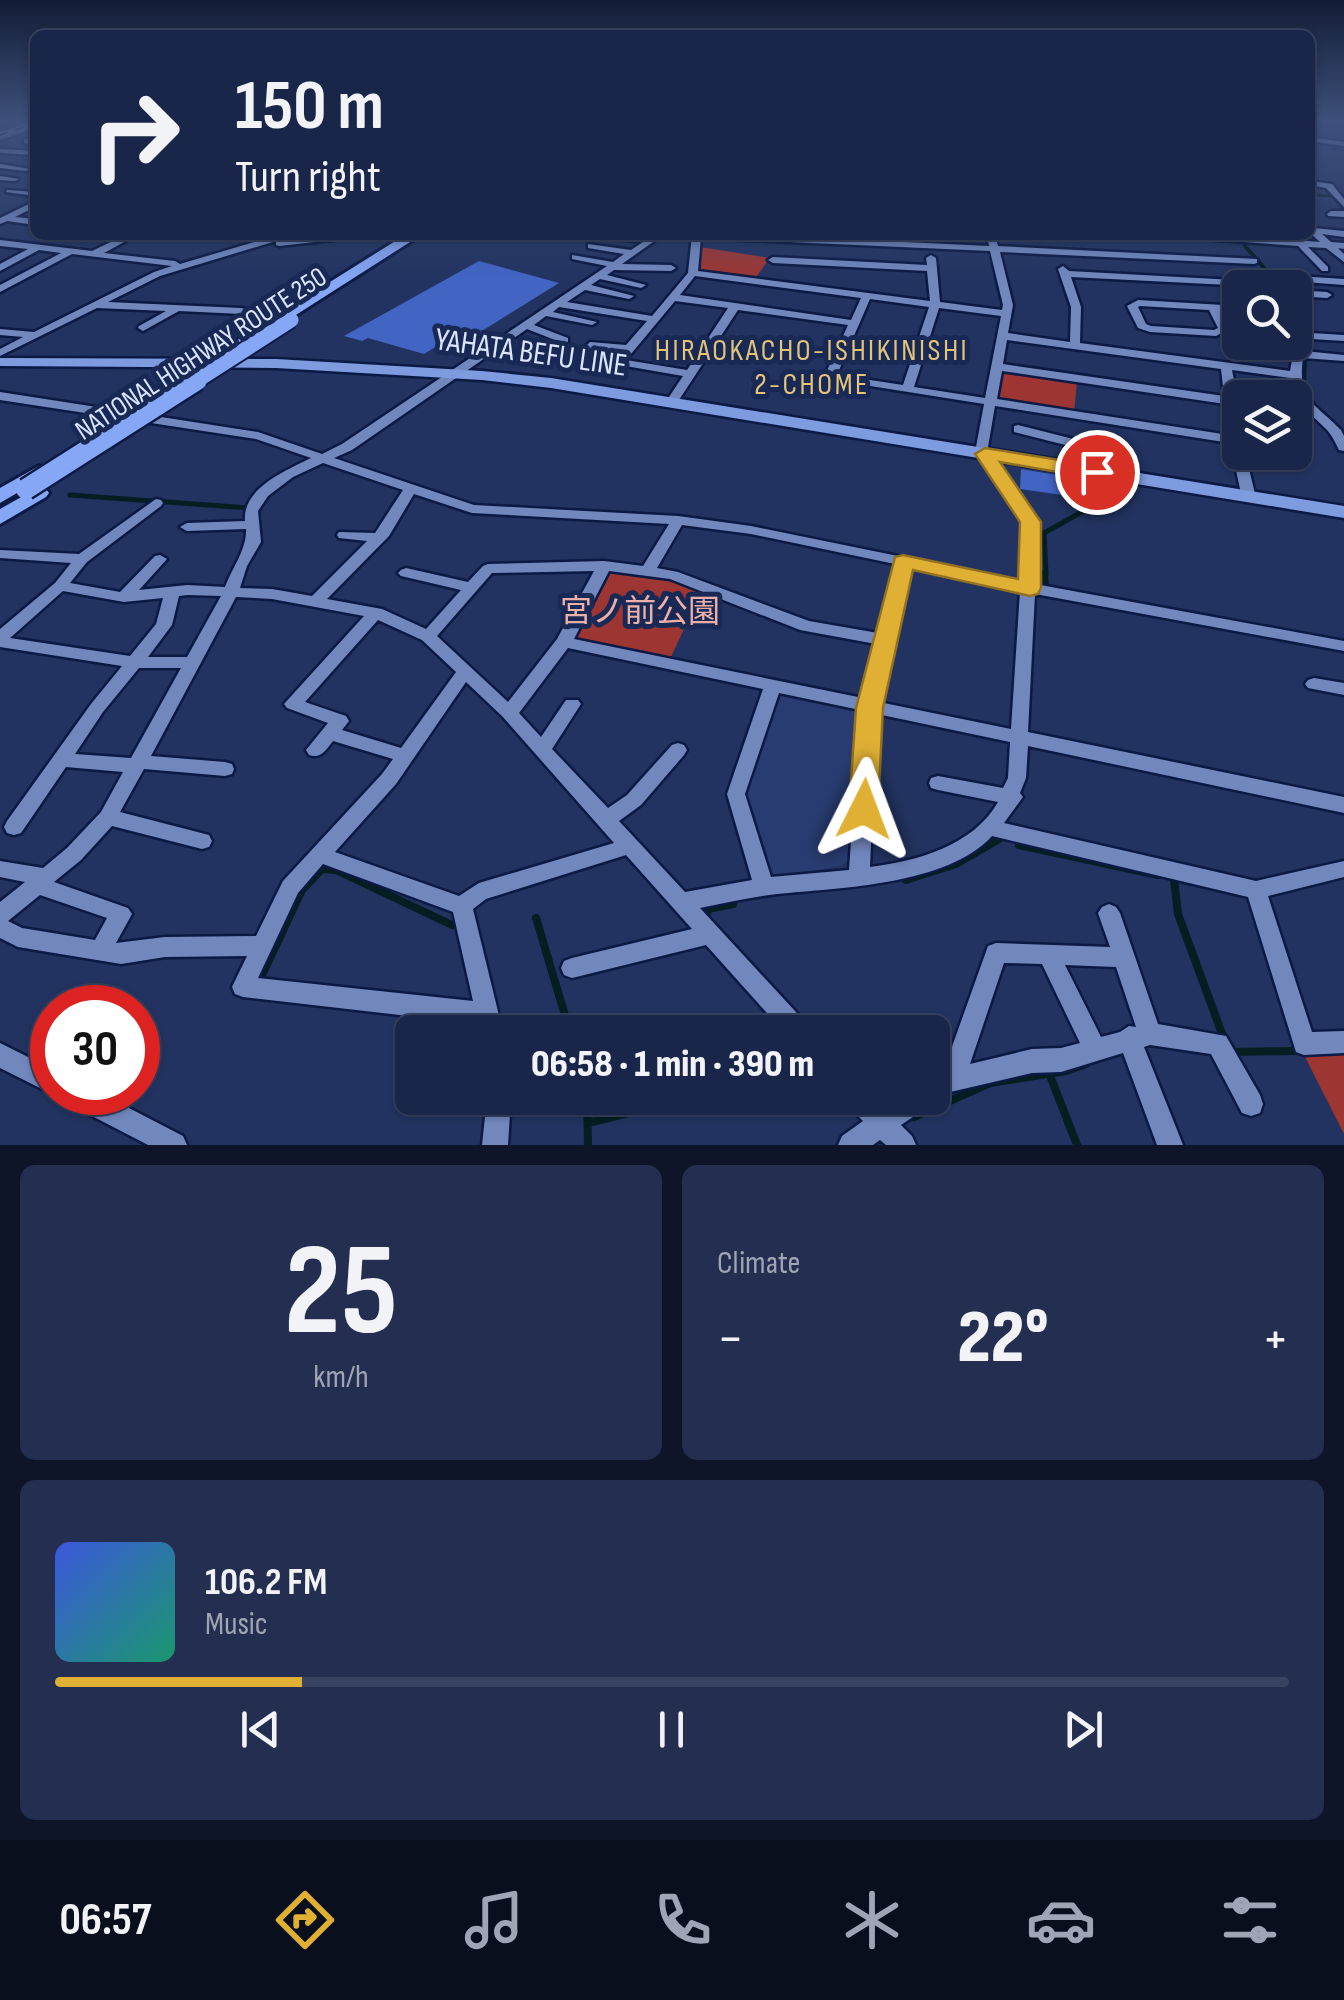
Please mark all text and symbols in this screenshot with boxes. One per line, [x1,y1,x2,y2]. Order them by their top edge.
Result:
text: 150 m [235,65,384,149]
icon: right [70,70,200,200]
text: Turn right [235,150,381,205]
street label: NATIONAL HIGHWAY ROUTE 250 [69,260,333,448]
map controls [1222,270,1312,470]
button: search [1222,270,1312,360]
street label: YAHATA BEFU LINE [433,320,629,386]
district label: HIRAOKACHO-ISHIKINISHI 2-CHOME [655,333,969,403]
button: layers [1222,380,1312,470]
pin [1055,430,1140,515]
icon: arrive [1070,445,1125,500]
park label: 宮ノ前公園 [560,593,720,632]
position arrow [812,757,916,861]
speed limit sign: 30 [30,985,160,1115]
text: 06:58 · 1 min · 390 m [531,1042,814,1087]
text: 25 [284,1215,398,1371]
text: Climate [717,1244,800,1283]
text: 22° [957,1293,1049,1384]
text: − [717,1306,744,1373]
text: + [1262,1306,1289,1373]
text: km/h [313,1358,369,1397]
text: 106.2 FM [205,1560,327,1605]
text: Music [205,1605,268,1644]
icon: previous [233,1702,288,1757]
icon: pause [644,1702,699,1757]
icon: next [1056,1702,1111,1757]
icon: directions [270,1885,340,1955]
icon: music [459,1885,529,1955]
icon: phone [648,1885,718,1955]
icon: climate [837,1885,907,1955]
icon: car [1026,1885,1096,1955]
icon: filters [1215,1885,1285,1955]
text: 06:57 [59,1893,151,1948]

